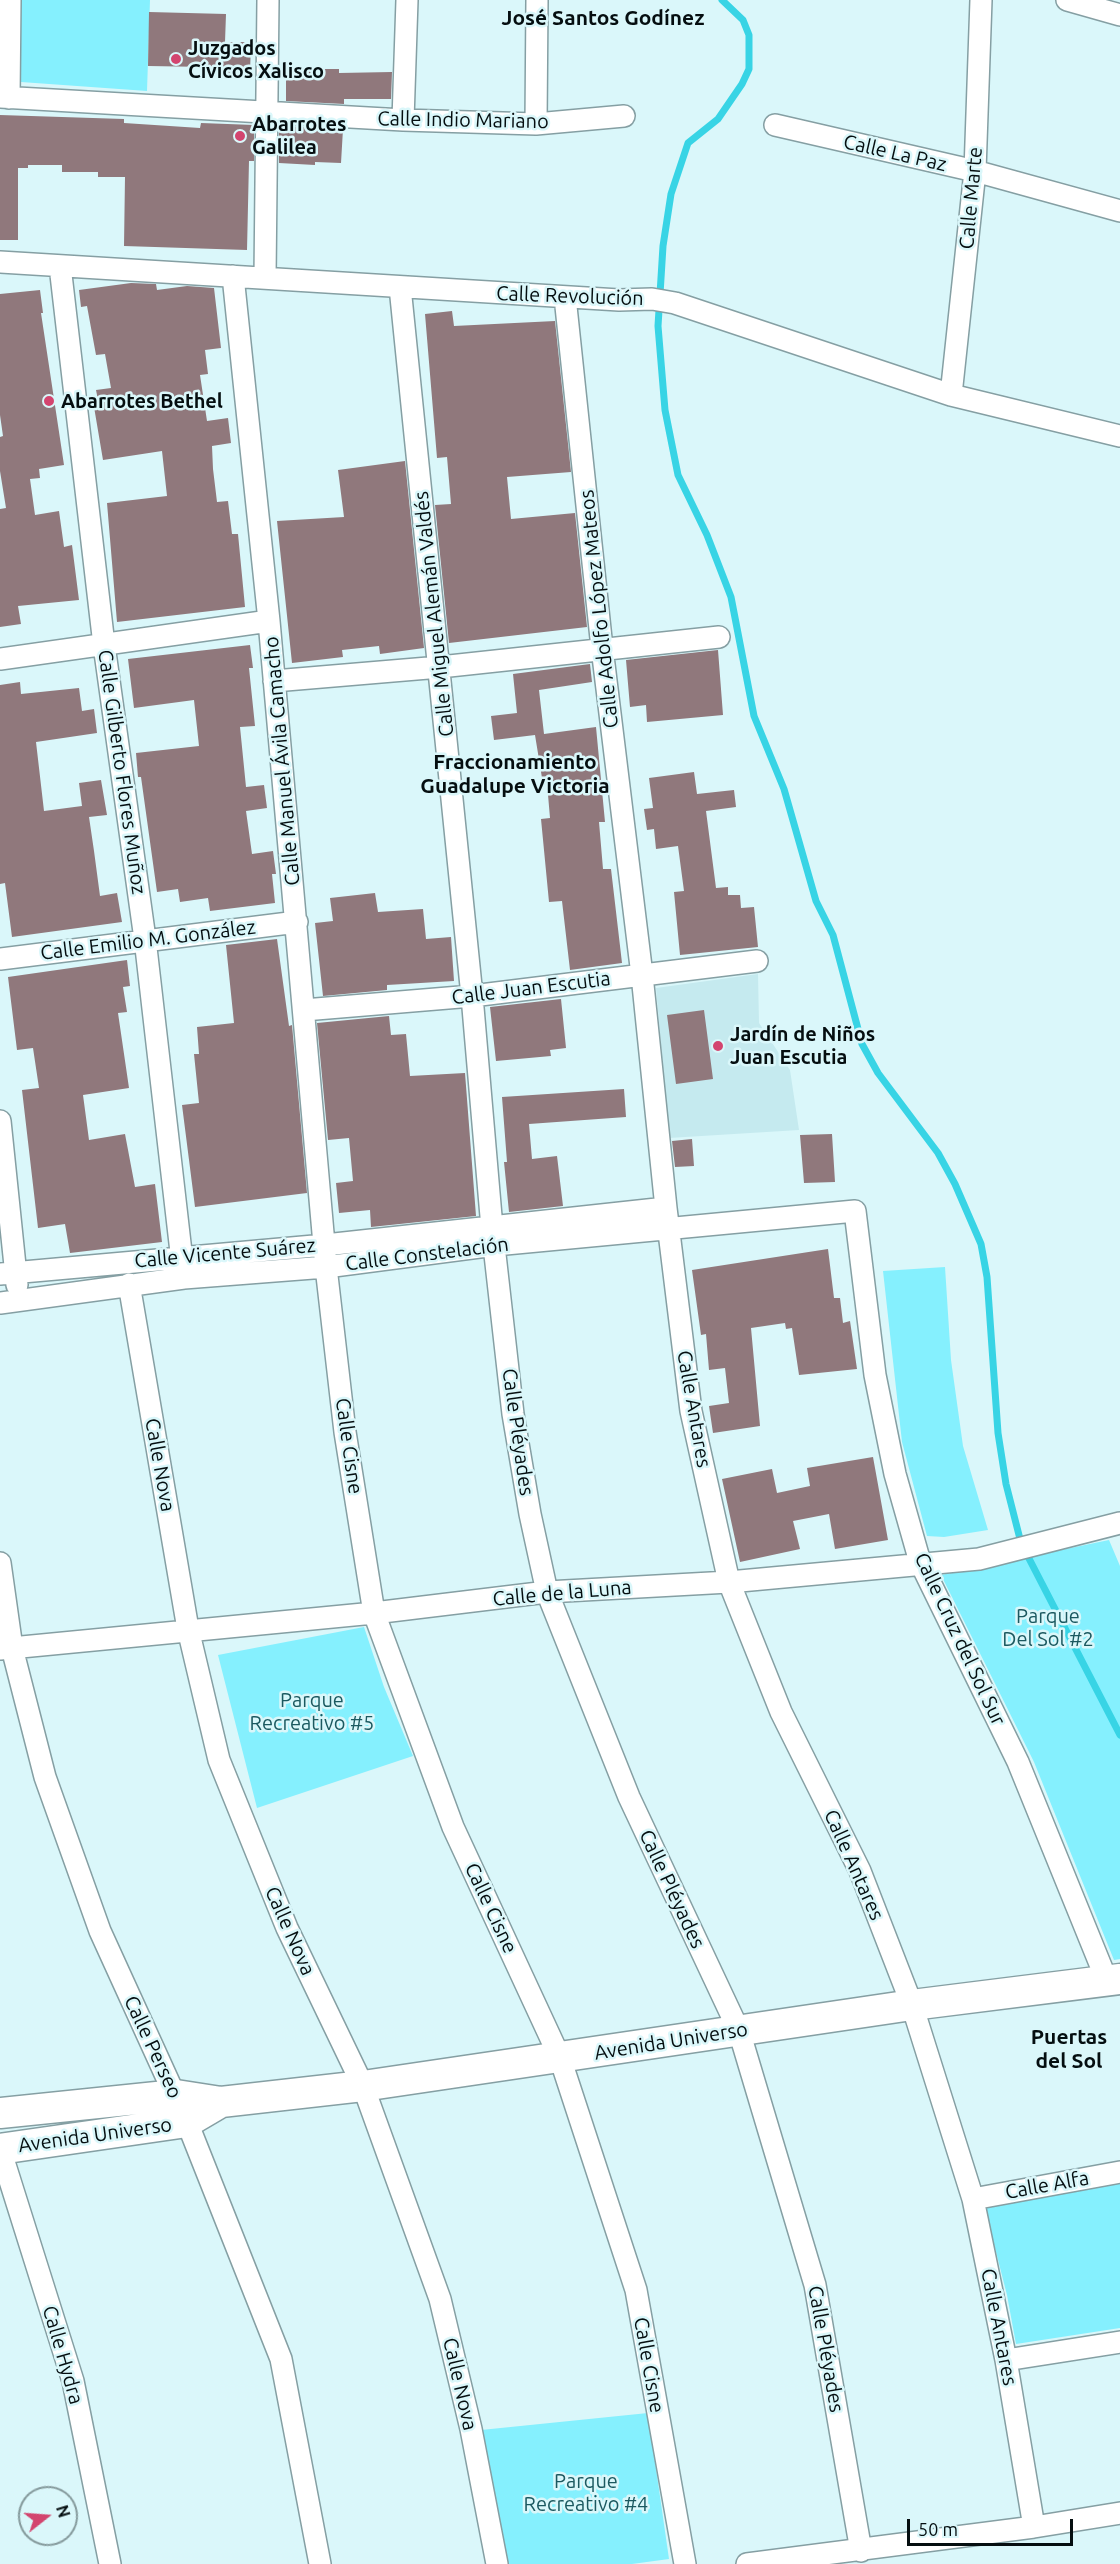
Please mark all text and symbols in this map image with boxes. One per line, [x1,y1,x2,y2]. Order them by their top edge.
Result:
district label: José Santos Godínez [502,5,704,31]
place label: Juzgados Cívicos Xalisco [188,36,324,83]
marker: Juzgados Cívicos Xalisco [169,52,183,66]
street label: Calle Indio Mariano [377,107,549,133]
place label: Abarrotes Galilea [252,112,346,159]
marker: Abarrotes Galilea [233,129,247,143]
street label: Calle La Paz [841,129,949,177]
street label: Calle Marte [955,146,987,250]
street label: Calle Revolución [496,281,644,311]
place label: Abarrotes Bethel [61,389,223,413]
marker: Abarrotes Bethel [42,394,56,408]
street label: Calle Adolfo López Mateos [575,489,623,729]
street label: Calle Miguel Alemán Valdés [409,490,459,738]
street label: Calle Manuel Ávila Camacho [259,635,305,887]
street label: Calle Gilberto Flores Muñoz [93,648,151,896]
district label: Fraccionamiento Guadalupe Victoria [420,749,610,799]
street label: Calle Emilio M. González [39,915,257,965]
street label: Calle Juan Escutia [450,966,612,1010]
place label: Jardín de Niños Juan Escutia [730,1022,875,1069]
marker: Jardín de Niños Juan Escutia [711,1039,725,1053]
street label: Calle Constelación [344,1232,510,1276]
street label: Calle Vicente Suárez [133,1233,317,1273]
street label: Calle Antares [672,1349,716,1469]
street label: Calle Pléyades [497,1367,539,1497]
street label: Calle Cisne [330,1396,368,1496]
street label: Calle Nova [140,1416,180,1514]
street label: Calle Cruz del Sol Sur [909,1549,1011,1729]
street label: Calle de la Luna [492,1575,632,1611]
park label: Parque Del Sol #2 [1002,1604,1094,1651]
park label: Parque Recreativo #5 [250,1688,374,1735]
street label: Calle Antares [819,1806,889,1924]
street label: Calle Pléyades [634,1826,710,1952]
street label: Calle Cisne [460,1859,522,1957]
street label: Calle Nova [260,1883,320,1979]
street label: Calle Perseo [119,1992,187,2102]
street label: Avenida Universo [593,2017,749,2065]
district label: Puertas del Sol [1031,2024,1107,2074]
street label: Avenida Universo [17,2112,173,2158]
street label: Calle Alfa [1003,2166,1091,2204]
street label: Calle Antares [976,2267,1022,2387]
street label: Calle Pléyades [803,2284,849,2414]
street label: Calle Hydra [37,2303,89,2407]
street label: Calle Cisne [629,2315,669,2415]
street label: Calle Nova [438,2335,482,2433]
park label: Parque Recreativo #4 [524,2469,648,2516]
north arrow [18,2486,78,2546]
text: N [53,2503,74,2520]
scale bar [910,2507,1076,2545]
text: 50 m [918,2519,958,2539]

